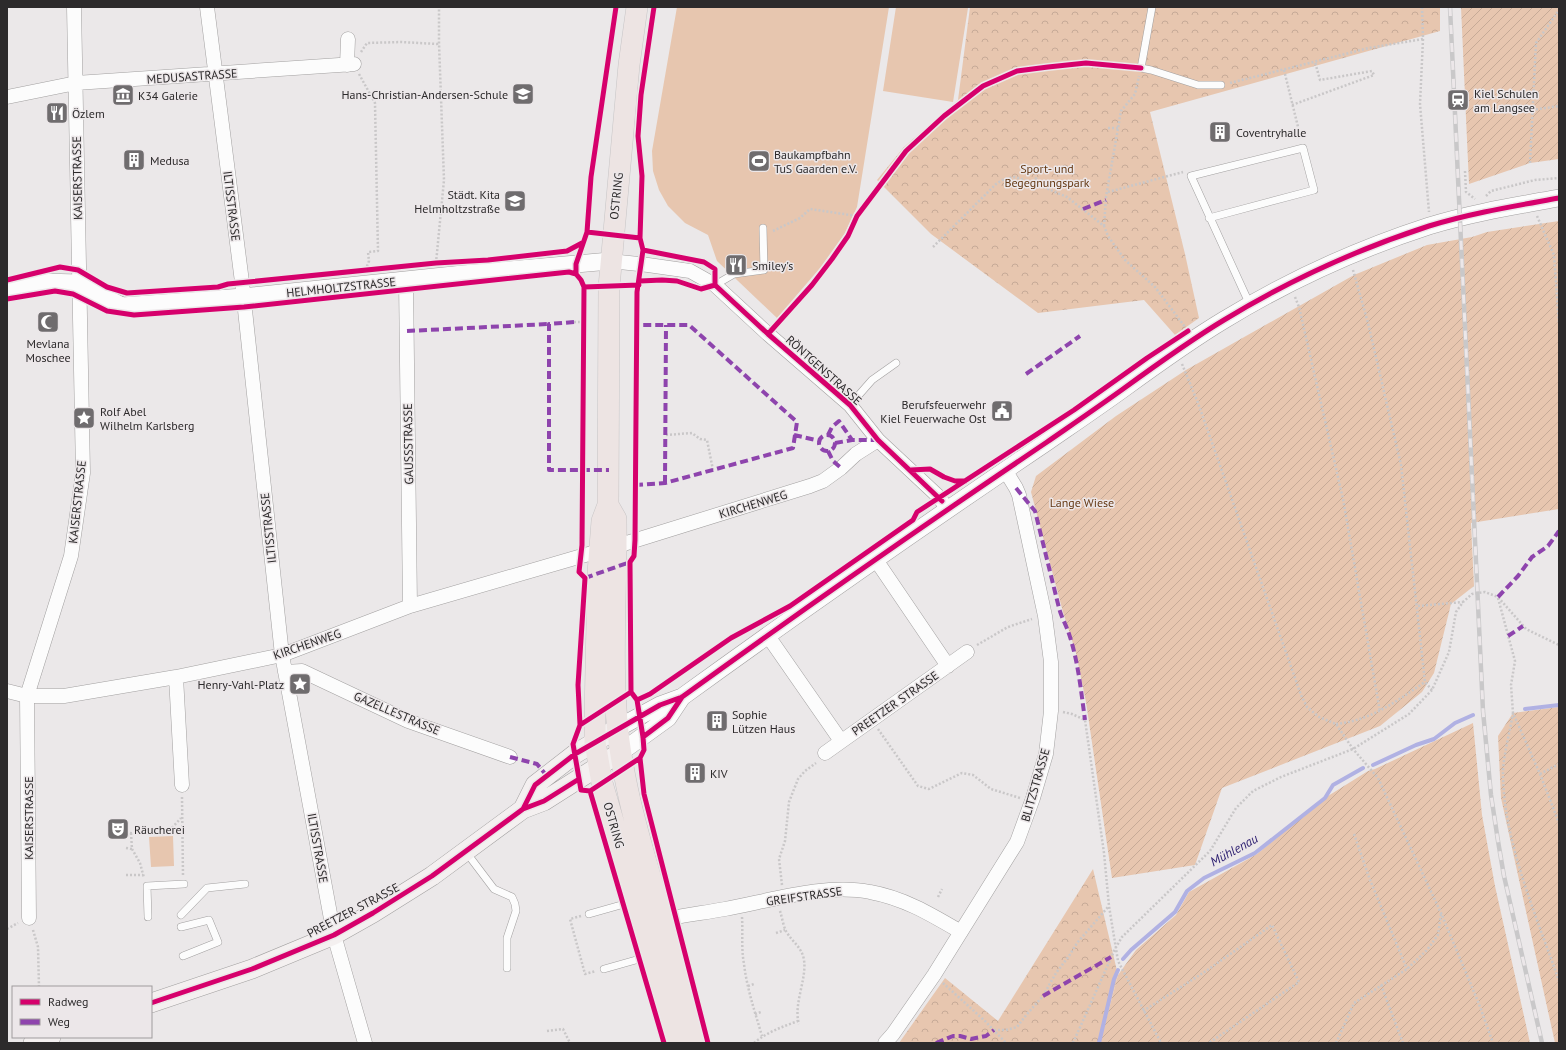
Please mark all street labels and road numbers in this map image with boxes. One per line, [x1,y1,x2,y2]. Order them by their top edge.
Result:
street label: MEDUSASTRASSE [146,65,238,87]
street label: KAISERSTRASSE [69,136,85,220]
street label: ILTISSTRASSE [220,170,244,242]
street label: OSTRING [606,172,626,220]
street label: HELMHOLTZSTRASSE [285,274,397,300]
street label: RÖNTGENSTRASSE [783,332,865,408]
street label: GAUSSSTRASSE [400,403,416,485]
street label: KAISERSTRASSE [65,460,89,544]
street label: KIRCHENWEG [717,487,789,521]
street label: ILTISSTRASSE [257,492,279,564]
street label: KIRCHENWEG [271,625,343,663]
street label: PREETZER STRASSE [849,667,941,739]
street label: GAZELLESTRASSE [352,688,442,738]
street label: BLITZSTRASSE [1017,747,1053,823]
street label: KAISERSTRASSE [21,776,36,860]
street label: OSTRING [600,800,628,850]
street label: ILTISSTRASSE [304,812,332,884]
street label: PREETZER STRASSE [304,879,402,941]
street label: GREIFSTRASSE [765,883,843,909]

